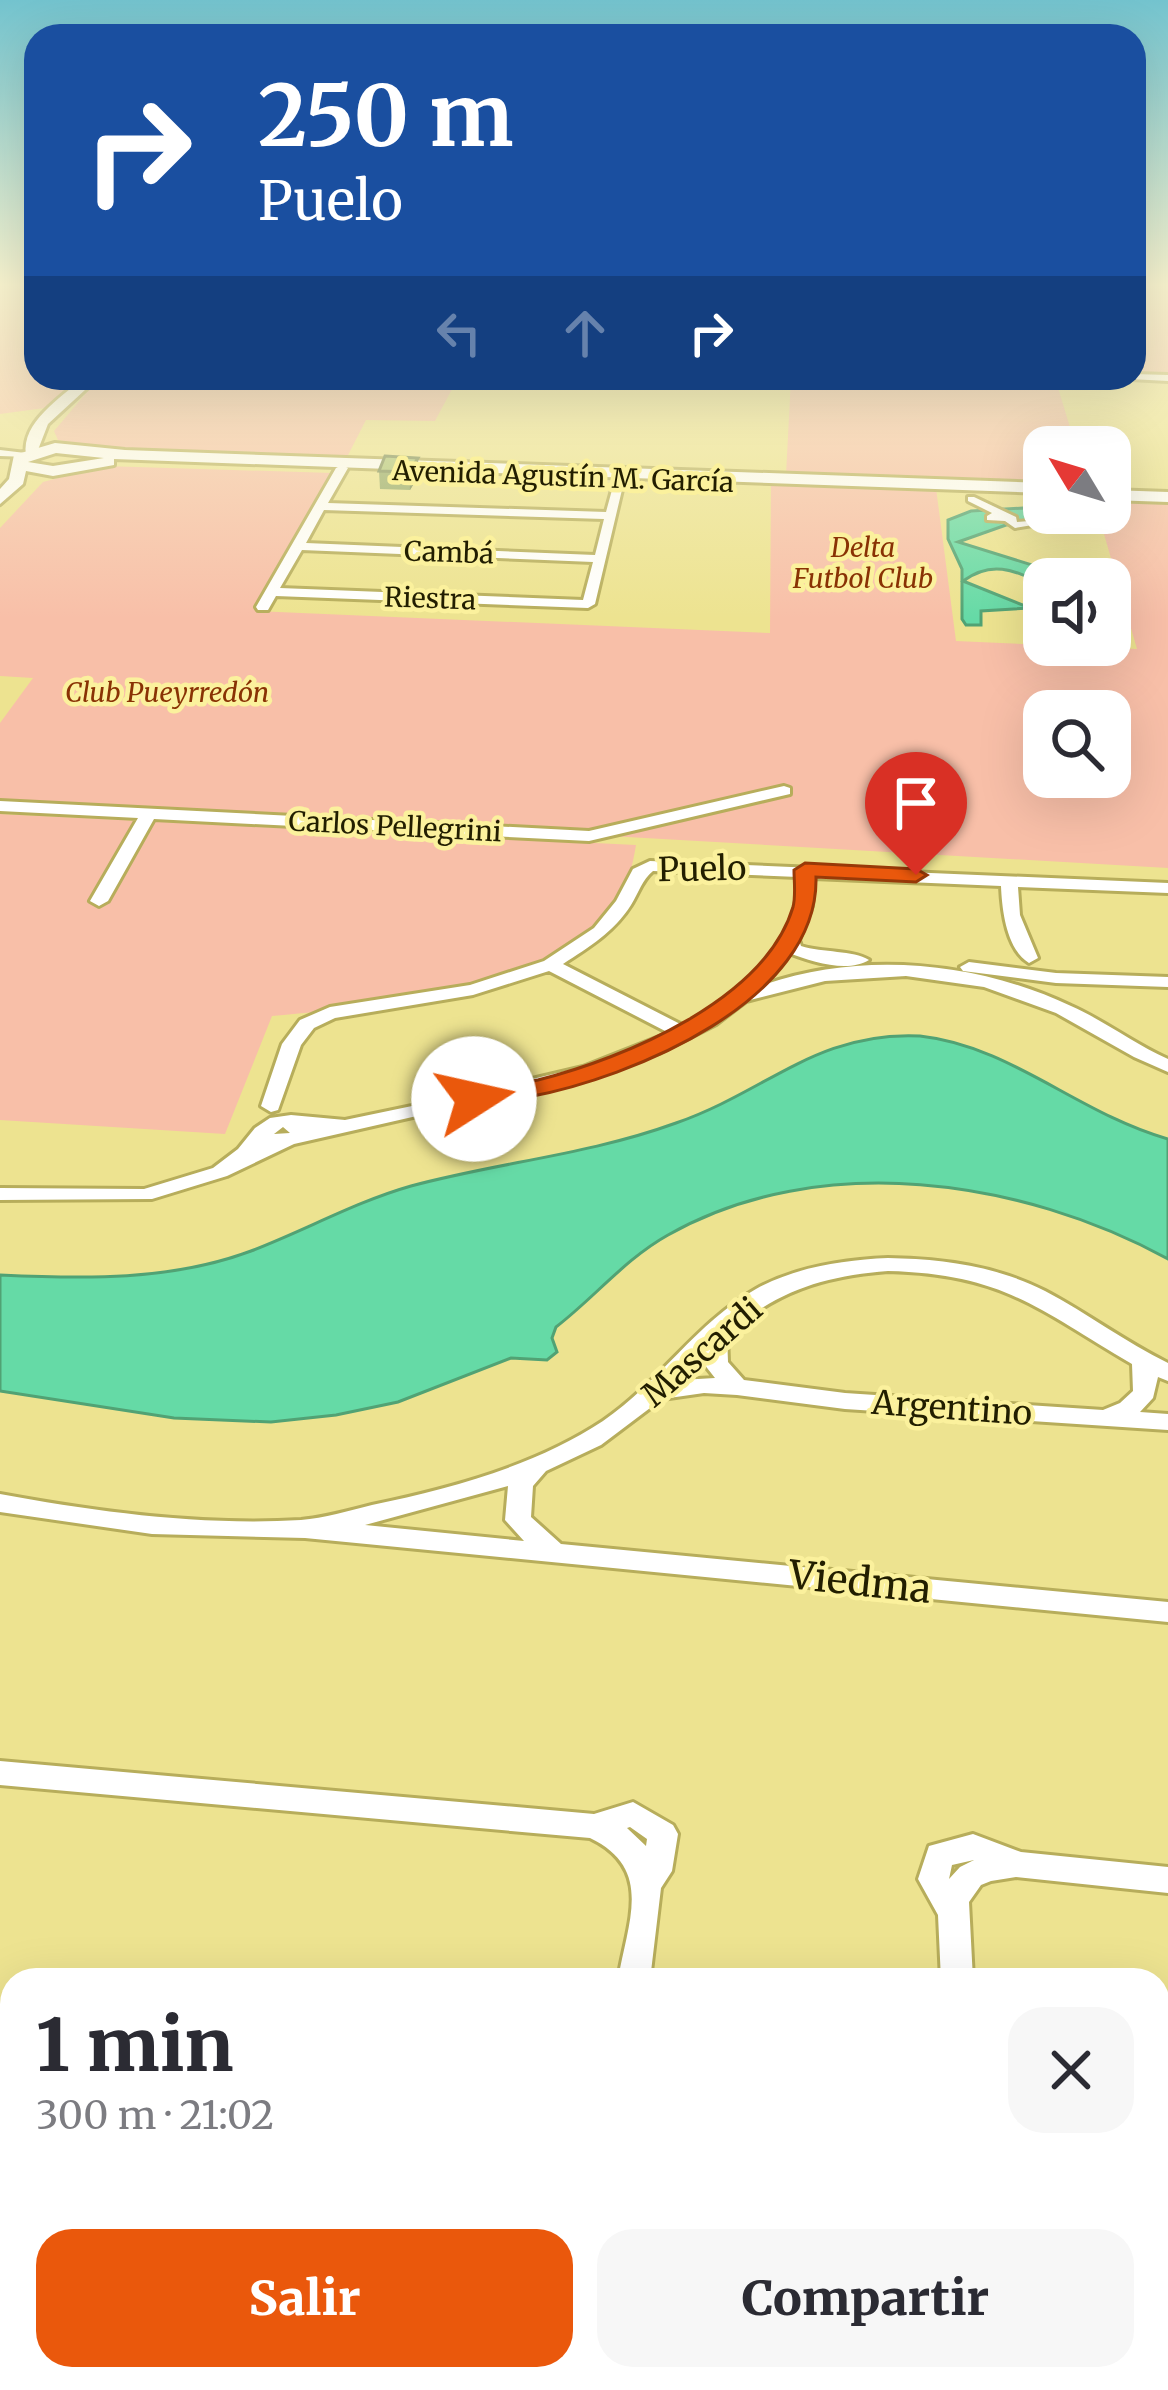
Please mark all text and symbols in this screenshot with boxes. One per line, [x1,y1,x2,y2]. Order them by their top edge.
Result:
text: 250 m [258,63,513,169]
icon: right [60,72,216,228]
text: Puelo [258,167,403,235]
icon: left [426,300,492,366]
icon: ahead [552,300,618,366]
icon: right [678,300,744,366]
north arrow [1023,426,1131,534]
map controls [1023,426,1131,798]
street label: Avenida Agustín M. García [391,453,734,500]
park label: Delta Futbol Club [792,530,933,595]
street label: Cambá [404,533,494,571]
button: sound [1023,558,1131,666]
street label: Riestra [383,579,477,617]
park label: Club Pueyrredón [65,675,269,709]
button: search [1023,690,1131,798]
pin [865,752,967,875]
icon: arrive [883,770,949,836]
street label: Carlos Pellegrini [287,803,503,850]
street label: Puelo [657,848,747,890]
position arrow [411,1036,537,1162]
street label: Mascardi [634,1289,770,1415]
street label: Argentino [869,1382,1034,1434]
street label: Viedma [786,1550,933,1614]
text: 1 min [36,2000,233,2091]
button: close [1008,2007,1134,2133]
text: 300 m · 21:02 [36,2091,274,2140]
button: Salir [36,2229,573,2367]
button: Compartir [597,2229,1134,2367]

